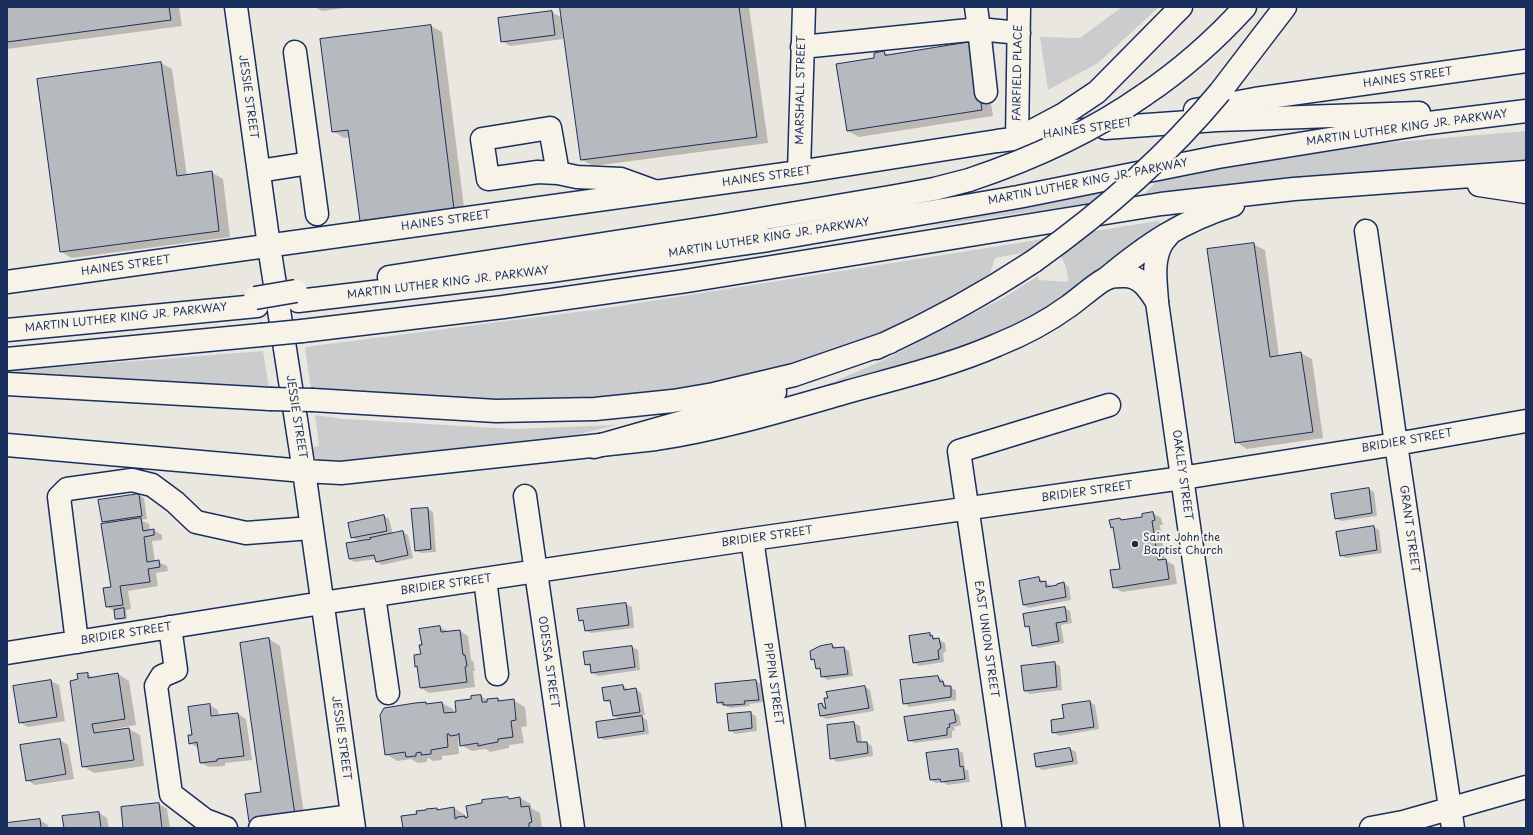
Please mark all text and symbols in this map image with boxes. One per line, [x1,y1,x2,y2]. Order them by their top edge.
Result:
street label: FAIRFIELD PLACE [1011,25,1025,121]
street label: MARSHALL STREET [793,35,809,145]
street label: JESSIE STREET [236,54,260,140]
street label: HAINES STREET [1362,65,1454,91]
street label: MARTIN LUTHER KING JR. PARKWAY [1305,107,1509,149]
street label: HAINES STREET [1042,116,1134,142]
street label: MARTIN LUTHER KING JR. PARKWAY [987,156,1189,208]
street label: HAINES STREET [721,164,813,190]
street label: HAINES STREET [400,208,492,234]
street label: MARTIN LUTHER KING JR. PARKWAY [668,216,870,260]
street label: HAINES STREET [80,253,172,279]
street label: MARTIN LUTHER KING JR. PARKWAY [346,264,550,302]
street label: MARTIN LUTHER KING JR. PARKWAY [24,301,228,335]
street label: JESSIE STREET [283,374,309,460]
street label: BRIDIER STREET [1360,426,1454,456]
street label: OAKLEY STREET [1169,429,1195,521]
street label: BRIDIER STREET [1040,479,1134,505]
street label: GRANT STREET [1396,484,1422,574]
street label: BRIDIER STREET [720,524,814,550]
place label: Saint John the Baptist Church [1143,531,1223,557]
marker: Saint John the Baptist Church [1130,539,1140,549]
street label: BRIDIER STREET [399,572,493,598]
street label: EAST UNION STREET [971,580,1001,698]
street label: ODESSA STREET [535,615,561,709]
street label: BRIDIER STREET [79,620,173,648]
street label: PIPPIN STREET [761,642,785,726]
street label: JESSIE STREET [329,695,353,781]

